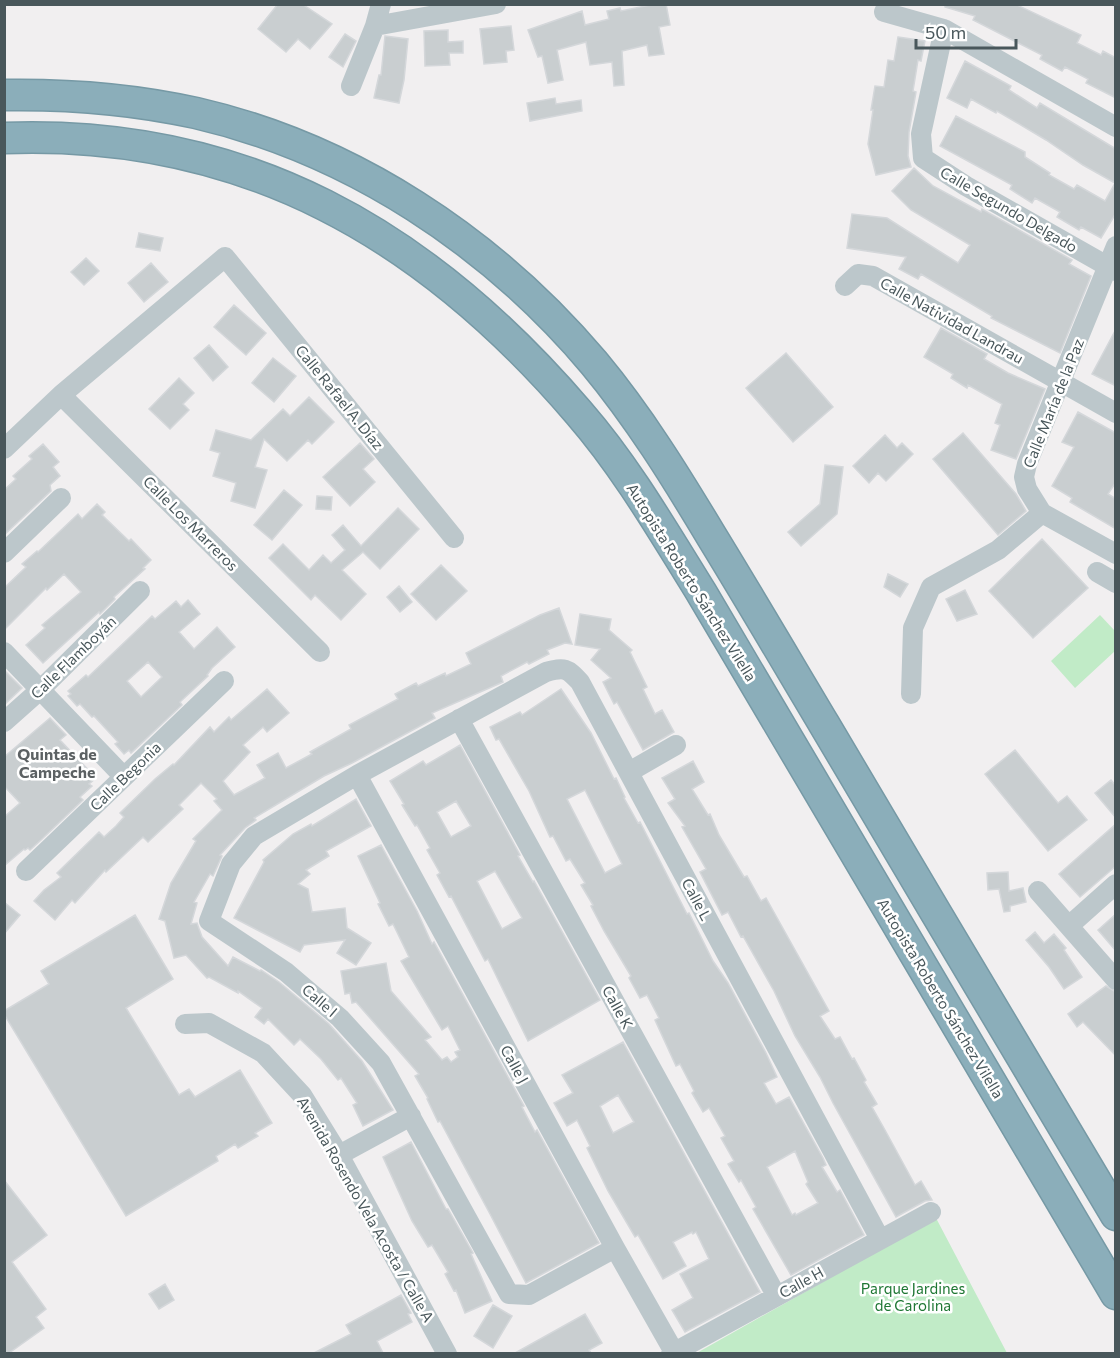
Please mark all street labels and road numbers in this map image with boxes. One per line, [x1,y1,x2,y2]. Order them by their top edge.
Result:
street label: Calle Segundo Delgado [937,162,1081,256]
street label: Calle Natividad Landrau [877,273,1027,367]
street label: Calle María de la Paz [1019,336,1087,470]
street label: Calle Rafael A. Díaz [292,341,388,453]
street label: Calle Los Marreros [140,472,242,574]
street label: Autopista Roberto Sánchez Vilella [623,480,761,684]
street label: Calle Flamboyán [27,612,119,702]
street label: Calle Begonia [86,738,164,814]
street label: Calle L [678,875,716,923]
street label: Autopista Roberto Sánchez Vilella [874,895,1008,1101]
street label: Calle I [299,980,341,1020]
street label: Calle K [599,982,637,1032]
street label: Calle J [497,1042,533,1086]
street label: Avenida Rosendo Vela Acosta / Calle A [294,1093,438,1325]
street label: Calle H [776,1263,826,1301]

